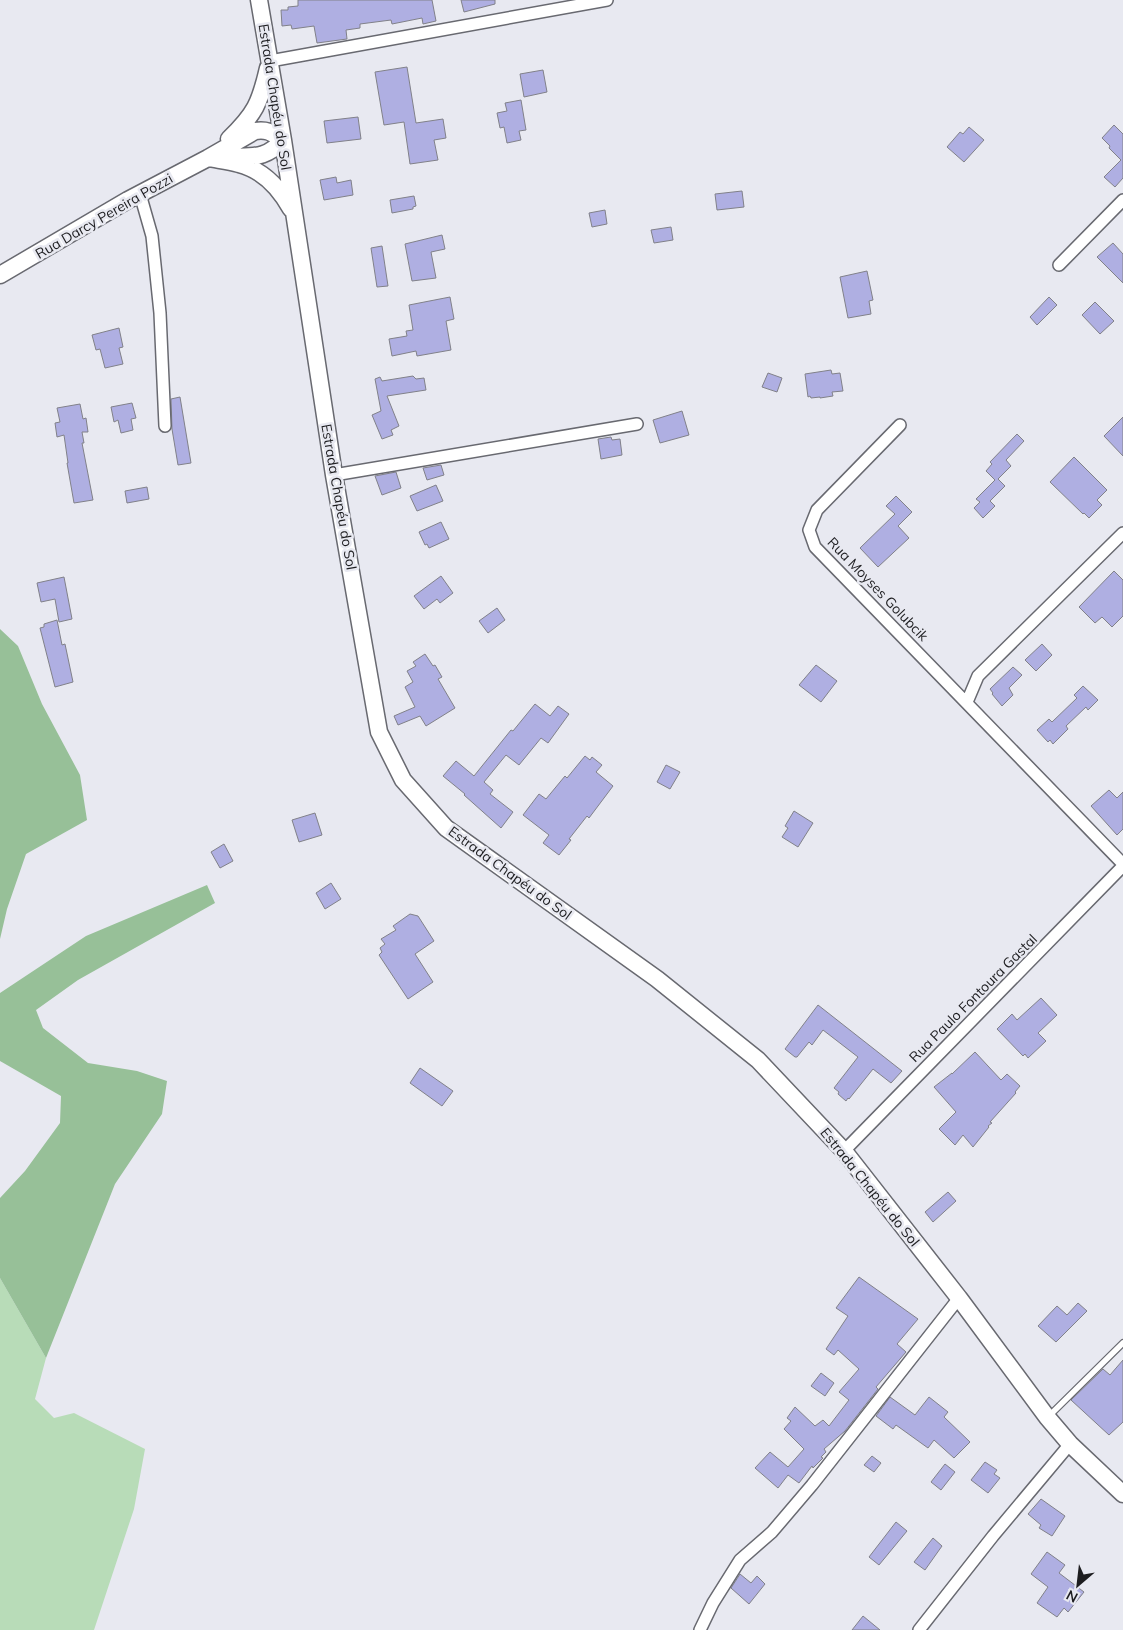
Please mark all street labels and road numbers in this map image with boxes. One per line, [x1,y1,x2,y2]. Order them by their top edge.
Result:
street label: Estrada Chapéu do Sol [255,23,295,171]
street label: Rua Darcy Pereira Pozzi [32,169,176,263]
street label: Estrada Chapéu do Sol [317,423,361,571]
street label: Rua Moyses Golubcik [824,533,933,645]
street label: Estrada Chapéu do Sol [445,822,575,924]
street label: Rua Paulo Fontoura Gastal [905,930,1041,1066]
street label: Estrada Chapéu do Sol [816,1124,924,1250]

